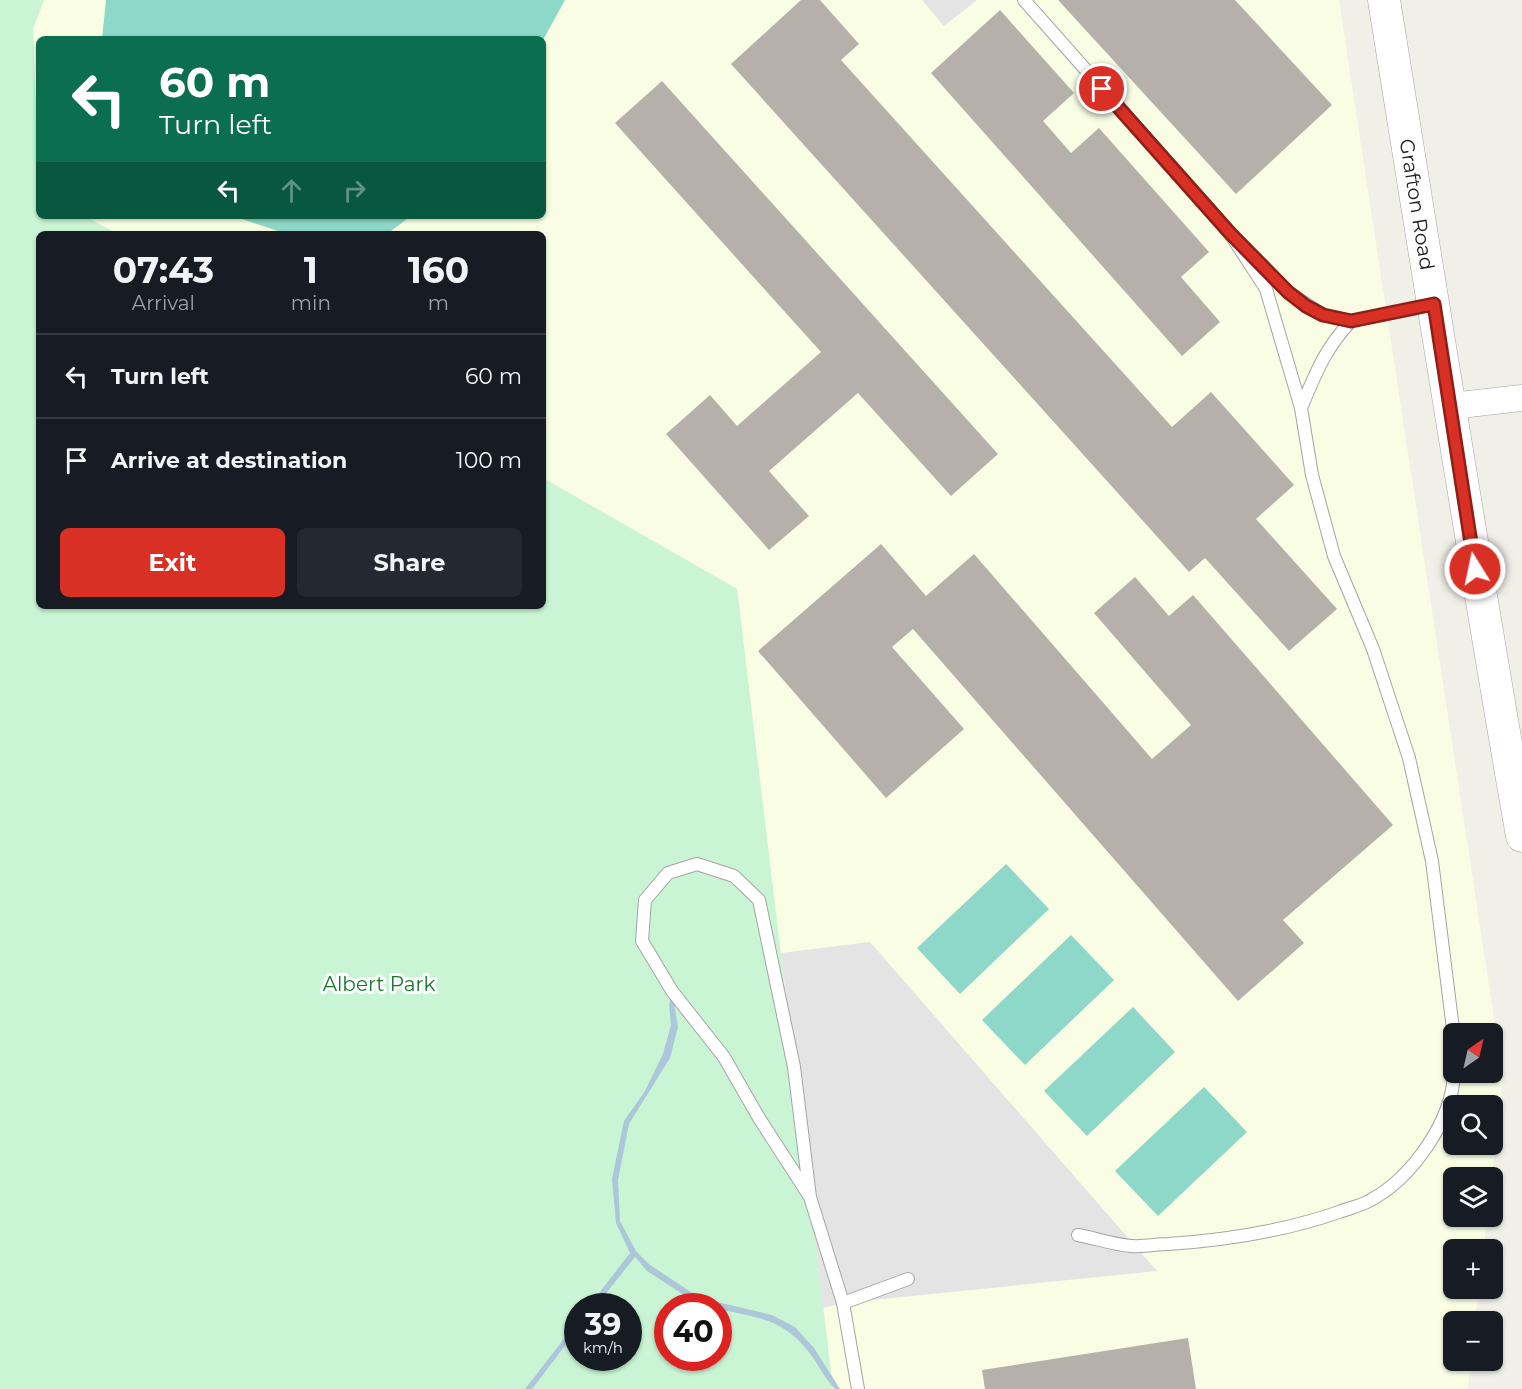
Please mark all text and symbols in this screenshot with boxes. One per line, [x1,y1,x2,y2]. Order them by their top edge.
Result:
text: 60 m [159,56,270,108]
icon: left [60,60,138,138]
pin [1076,63,1127,114]
icon: arrive [1085,72,1118,105]
text: Turn left [159,108,272,141]
street label: Grafton Road [1395,137,1439,272]
icon: left [212,174,245,207]
icon: ahead [275,174,308,207]
icon: right [338,174,371,207]
text: 07:43 [113,248,214,292]
text: 1 [304,248,318,292]
text: 160 [408,248,469,292]
text: Arrival [132,291,195,315]
text: min [291,291,331,315]
text: m [428,291,449,315]
icon: left [60,360,93,393]
text: Turn left [111,363,209,390]
text: 60 m [465,363,522,390]
icon: arrive [60,444,93,477]
text: Arrive at destination [111,447,347,474]
text: 100 m [456,447,522,474]
button: Exit [60,528,285,597]
button: Share [297,528,522,597]
position arrow [1443,537,1507,601]
park label: Albert Park [323,972,435,996]
north arrow [1443,1023,1503,1083]
map controls [1443,1023,1503,1371]
button: search [1443,1095,1503,1155]
button: layers [1443,1167,1503,1227]
button: + [1443,1239,1503,1299]
speed limit sign: 40 [654,1293,732,1371]
text: 39 [585,1306,621,1343]
button: − [1443,1311,1503,1371]
text: km/h [583,1338,623,1357]

